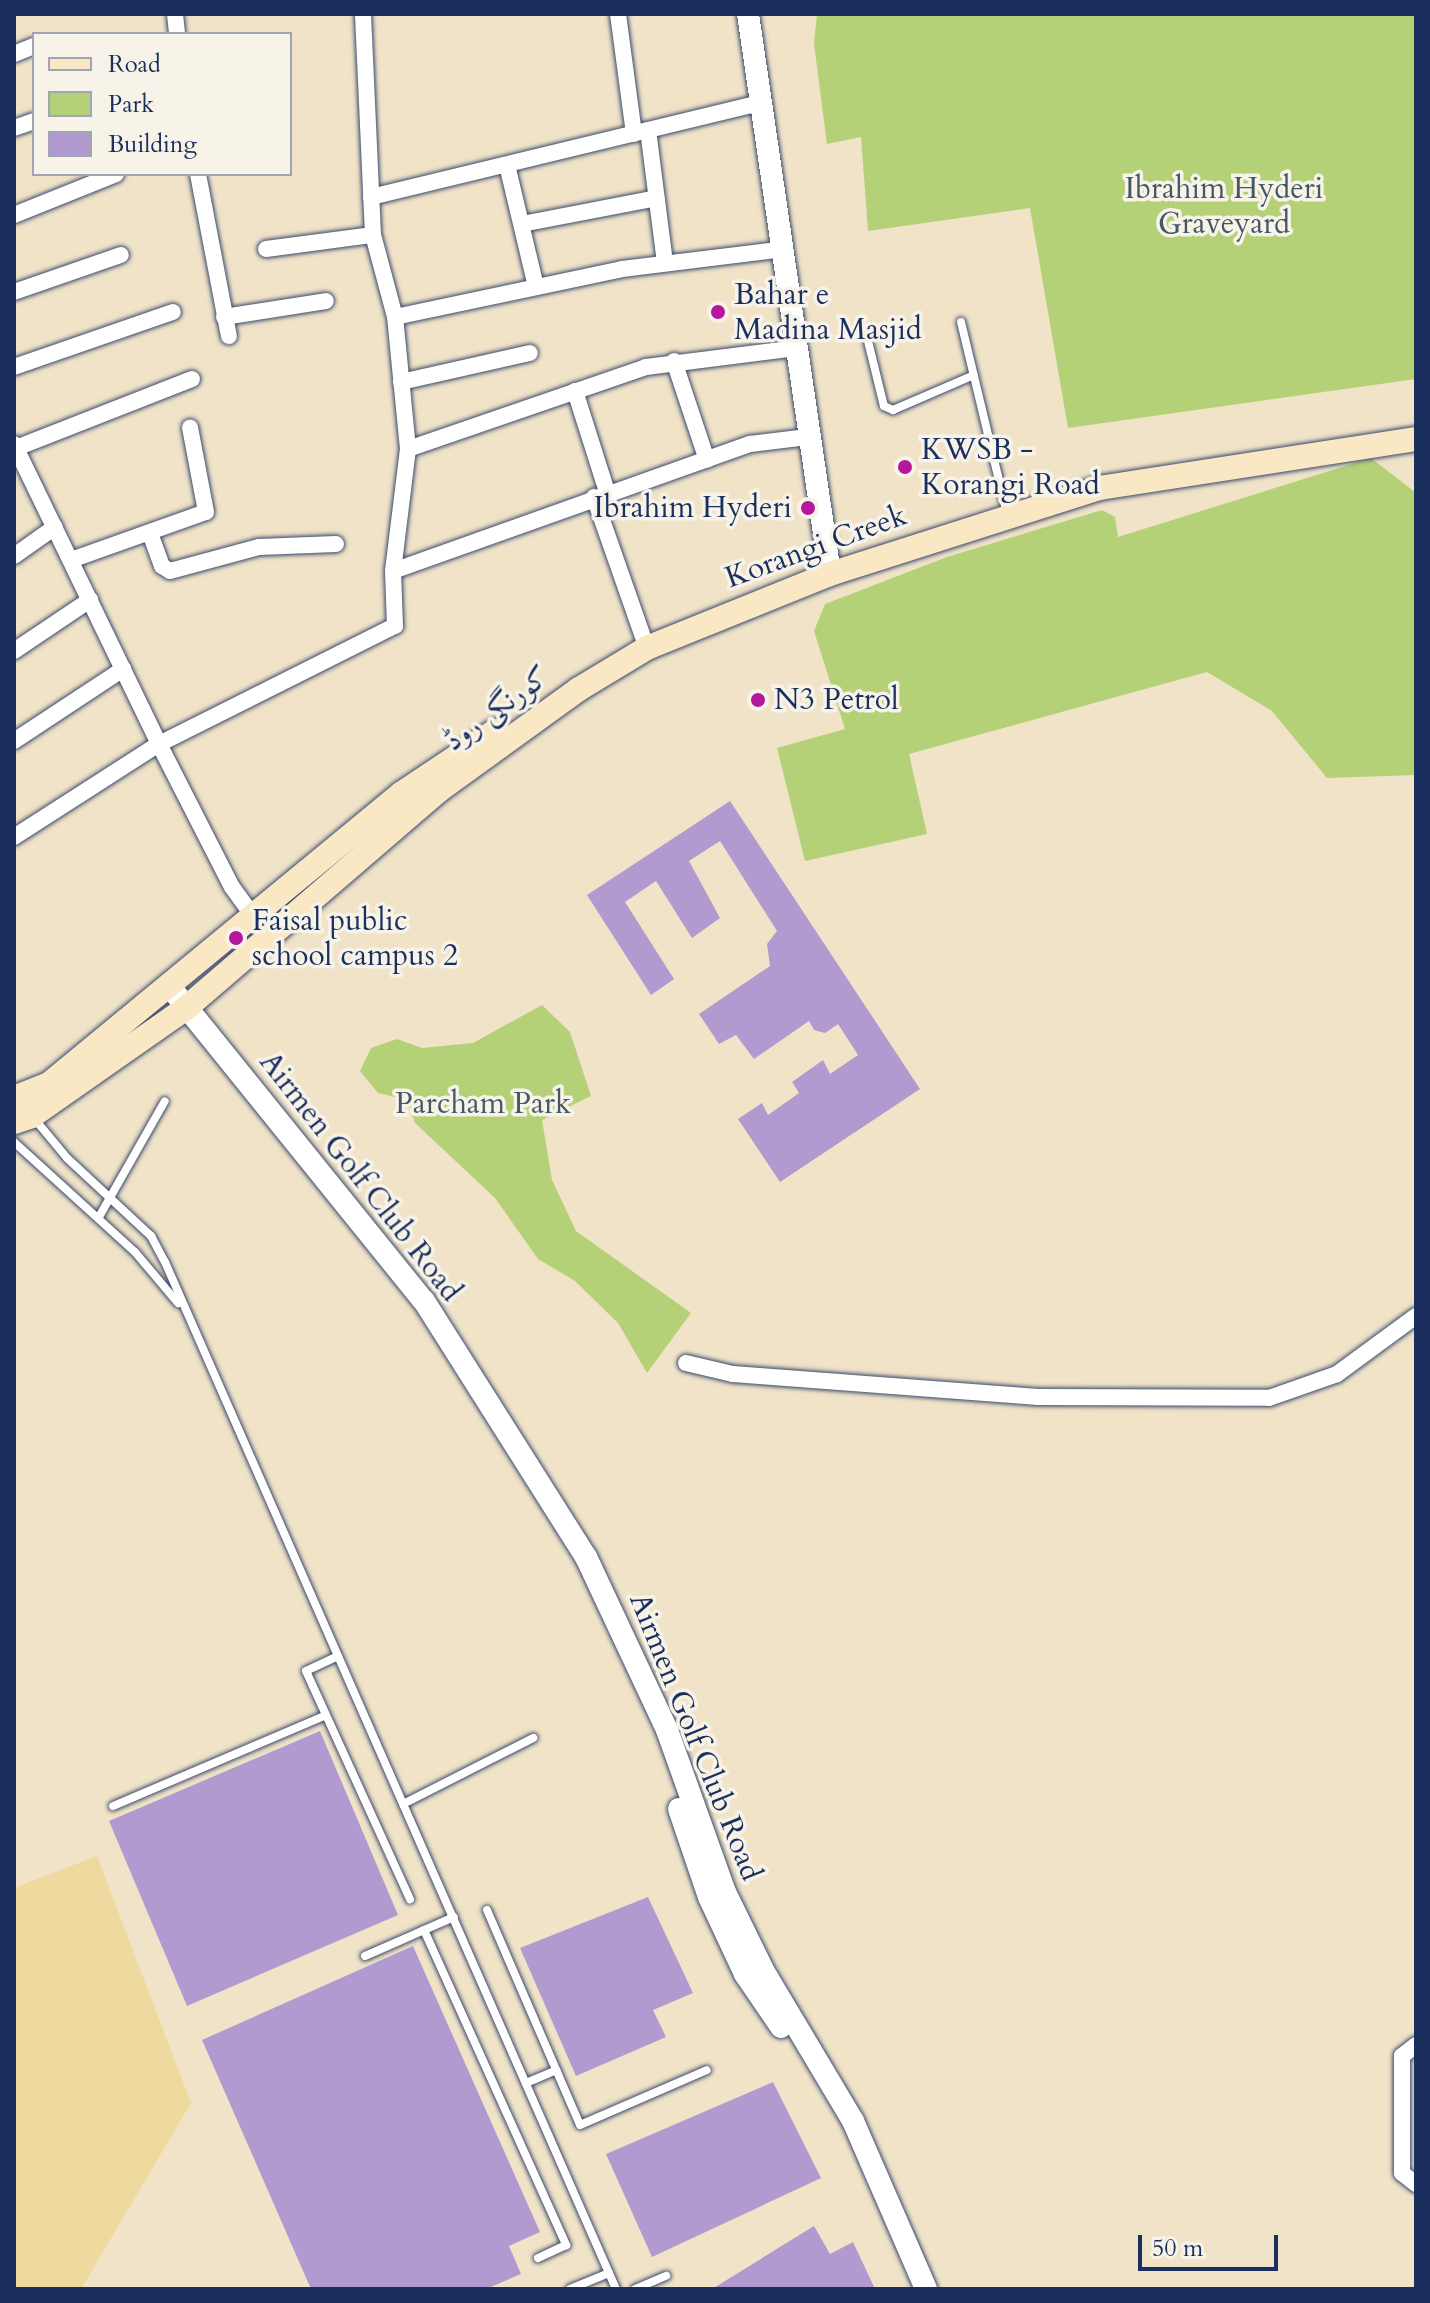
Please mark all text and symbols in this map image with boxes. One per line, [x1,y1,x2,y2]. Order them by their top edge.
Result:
legend [32,32,292,176]
text: Road [108,48,161,81]
text: Park [108,88,154,121]
text: Building [108,128,197,161]
park label: Ibrahim Hyderi Graveyard [1125,171,1323,242]
place label: Bahar e Madina Masjid [734,277,922,348]
marker: Bahar e Madina Masjid [709,303,727,321]
place label: KWSB - Korangi Road [921,432,1100,502]
marker: KWSB - Korangi Road [896,458,914,476]
place label: Ibrahim Hyderi [594,490,792,526]
street label: Korangi Creek [721,498,911,596]
marker: Ibrahim Hyderi [799,499,817,517]
street label: کورنگی روڈ [437,659,557,759]
place label: N3 Petrol [774,682,899,718]
marker: N3 Petrol [749,691,767,709]
place label: Faisal public school campus 2 [252,903,458,974]
marker: Faisal public school campus 2 [227,929,245,947]
street label: Airmen Golf Club Road [251,1045,469,1309]
park label: Parcham Park [395,1086,571,1122]
street label: Airmen Golf Club Road [621,1588,769,1886]
scale bar [1142,2219,1282,2269]
text: 50 m [1152,2232,1203,2265]

